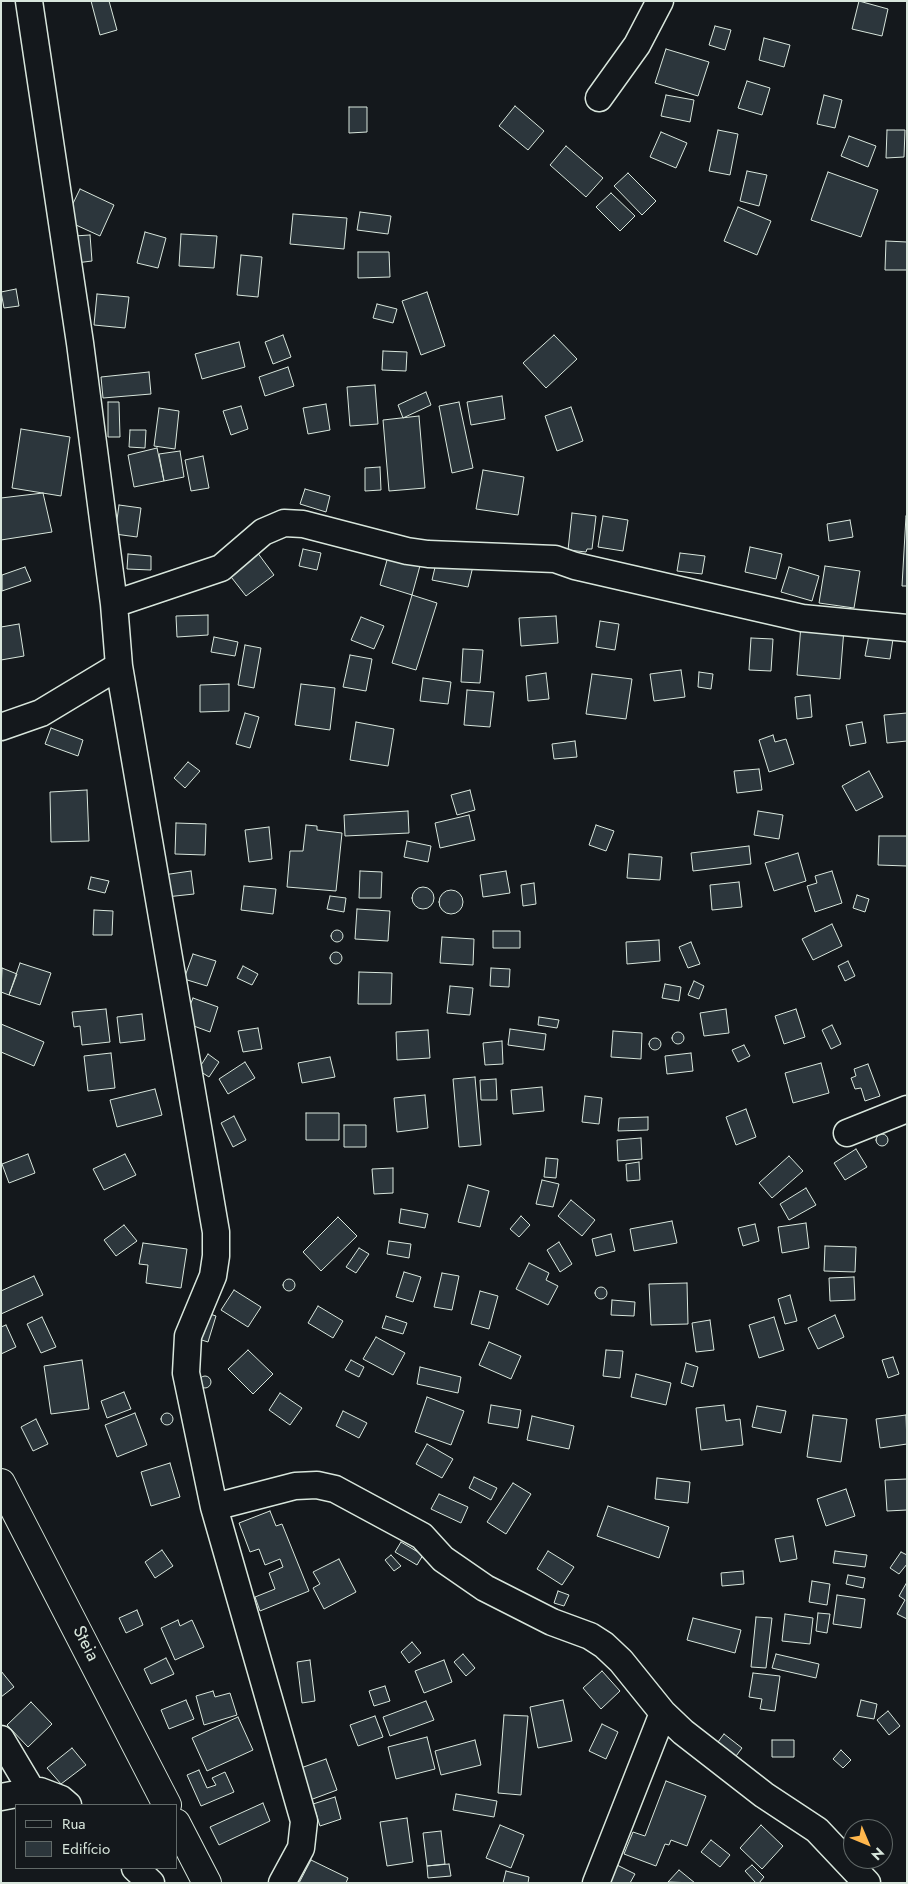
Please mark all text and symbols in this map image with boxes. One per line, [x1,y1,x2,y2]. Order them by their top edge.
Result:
street label: Steia [67,1623,103,1665]
legend [15,1804,178,1869]
text: Rua [62,1813,86,1835]
north arrow [843,1819,893,1869]
text: Edifício [62,1838,110,1860]
text: N [867,1843,889,1865]

